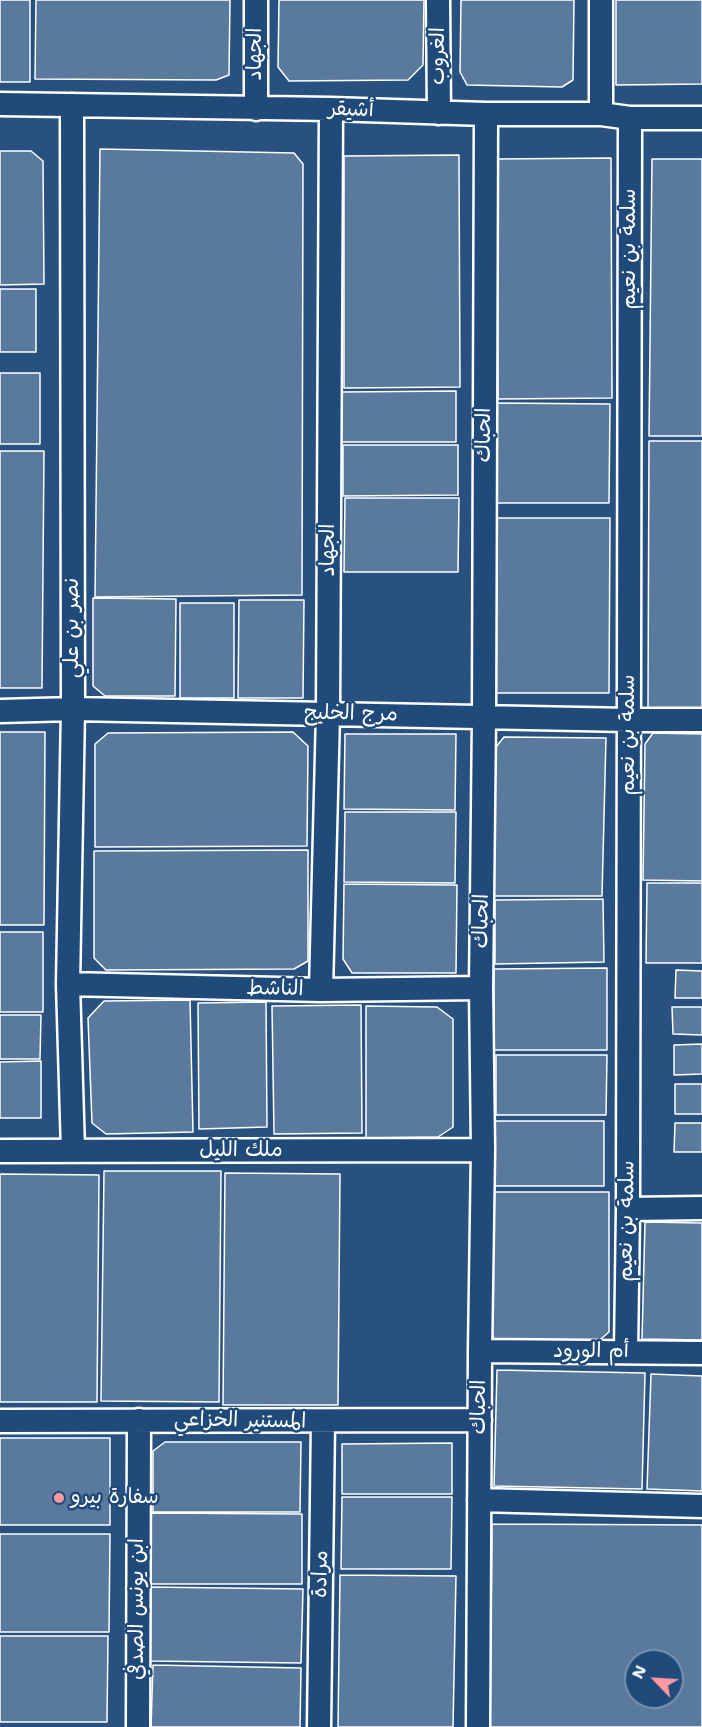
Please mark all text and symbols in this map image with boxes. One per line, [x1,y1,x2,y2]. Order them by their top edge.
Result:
street label: الغروب [426,27,452,85]
street label: الجهاد [243,28,269,80]
street label: أشيقر [328,97,374,123]
street label: سلمة بن نعيم [617,188,643,310]
street label: الحباك [472,408,498,462]
street label: الجهاد [316,524,342,576]
street label: نصر بن علي [60,578,86,678]
street label: سلمة بن نعيم [616,674,642,796]
street label: مرج الخليج [304,701,398,727]
street label: الحباك [469,893,495,949]
street label: الناشط [246,976,304,1002]
street label: ملك الليل [199,1138,283,1164]
street label: سلمة بن نعيم [613,1160,641,1282]
street label: أم الورود [553,1339,629,1365]
street label: الحباك [467,1380,493,1434]
street label: المستنير الخزاعي [174,1407,306,1435]
place label: سفارة بيرو [71,1485,159,1511]
marker: سفارة بيرو [52,1491,66,1505]
street label: ابن يونس الصدفي [125,1538,151,1680]
street label: مرادة [308,1550,334,1598]
north arrow [624,1649,684,1709]
text: N [627,1662,651,1682]

